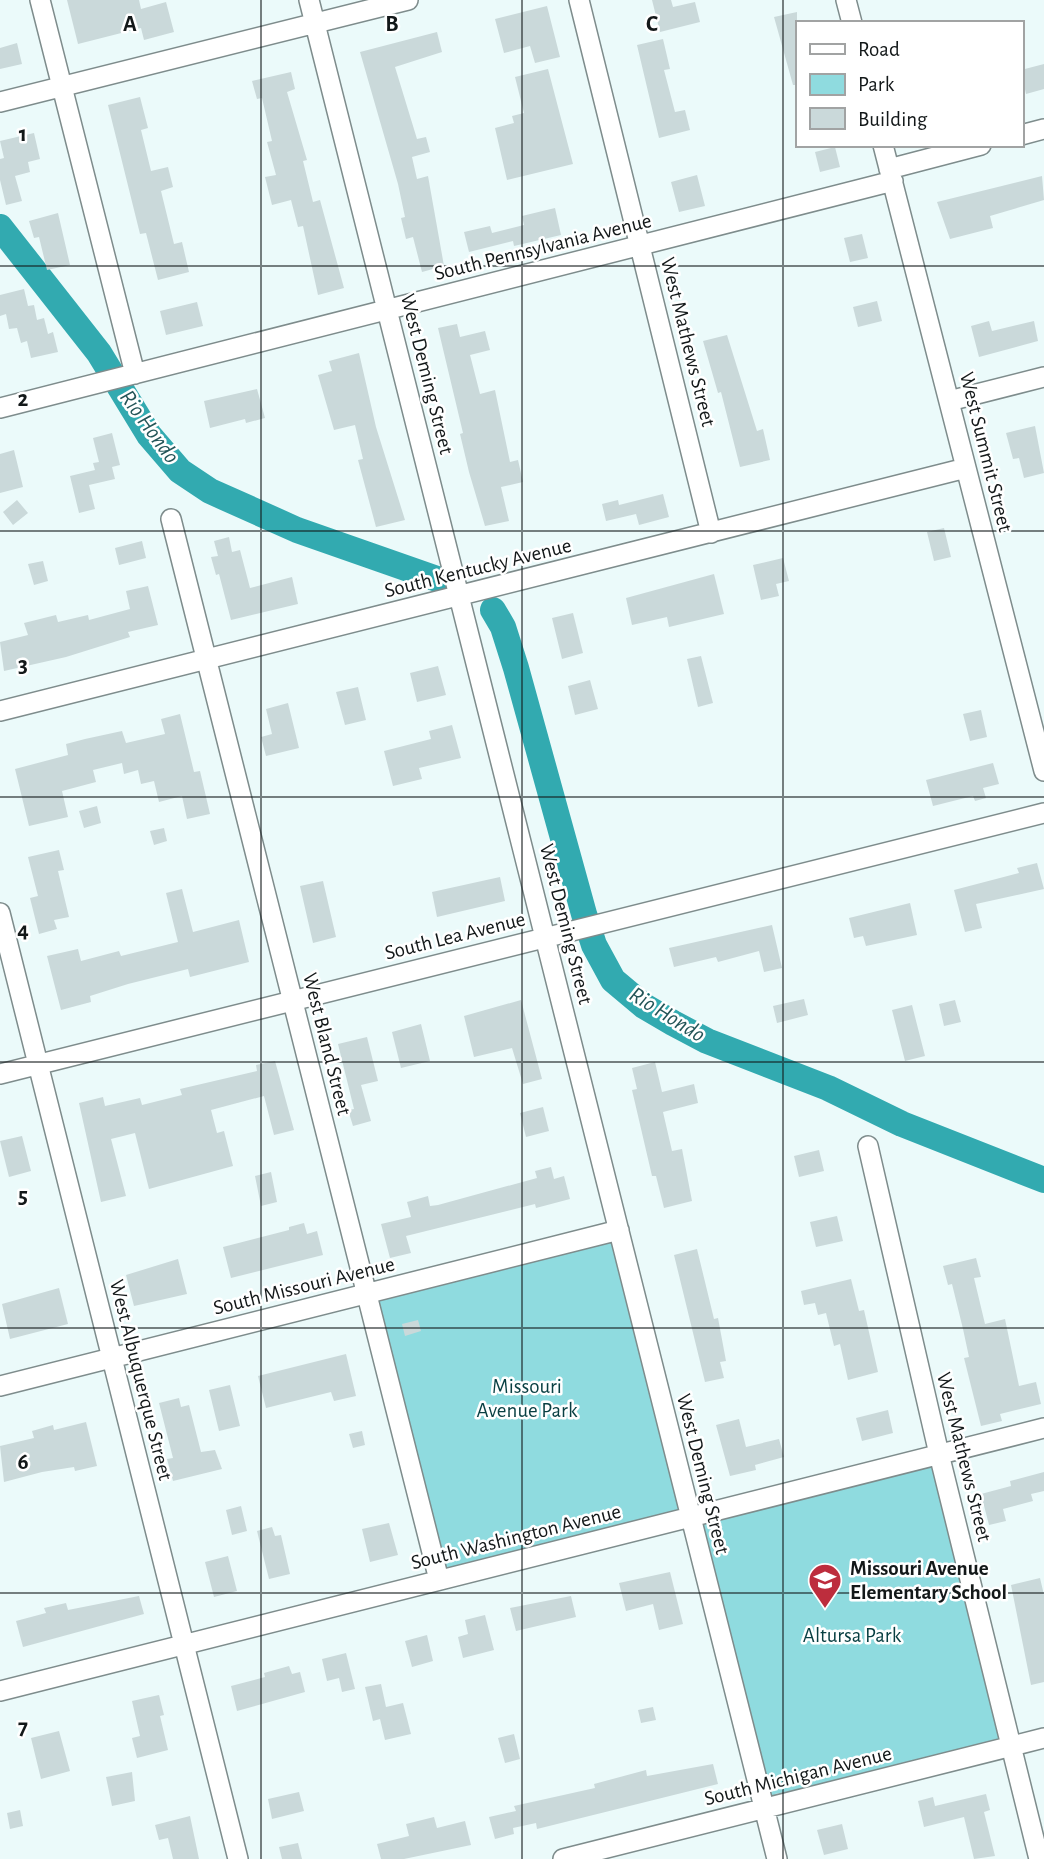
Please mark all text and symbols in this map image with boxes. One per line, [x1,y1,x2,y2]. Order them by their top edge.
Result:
text: A [123,13,137,36]
text: B [385,13,399,36]
text: C [646,13,658,36]
legend [796,21,1023,147]
text: Road [858,39,900,60]
text: Park [858,74,895,95]
text: Building [858,109,928,130]
text: 1 [19,123,27,146]
street label: South Pennsylvania Avenue [432,210,654,284]
street label: West Mathews Street [657,255,719,429]
street label: West Deming Street [397,292,457,457]
street label: West Summit Street [956,370,1016,534]
water label: Rio Hondo [115,386,183,468]
text: 2 [18,388,29,411]
street label: South Kentucky Avenue [382,535,574,601]
text: 3 [18,654,28,677]
street label: West Deming Street [536,842,596,1007]
street label: South Lea Avenue [383,908,527,964]
text: 4 [17,919,29,942]
street label: West Bland Street [299,971,355,1118]
water label: Rio Hondo [625,983,709,1047]
text: 5 [18,1185,28,1208]
street label: South Missouri Avenue [211,1253,397,1319]
street label: West Albuquerque Street [106,1277,176,1483]
street label: West Mathews Street [933,1370,995,1544]
park label: Missouri Avenue Park [477,1376,578,1421]
street label: West Deming Street [673,1392,733,1557]
text: 6 [17,1451,29,1474]
street label: South Washington Avenue [409,1501,623,1573]
place label: Missouri Avenue Elementary School [850,1558,1007,1603]
school or university icon: Missouri Avenue Elementary School [806,1561,844,1610]
park label: Altursa Park [803,1625,902,1646]
text: 7 [18,1716,28,1739]
street label: South Michigan Avenue [702,1743,894,1809]

